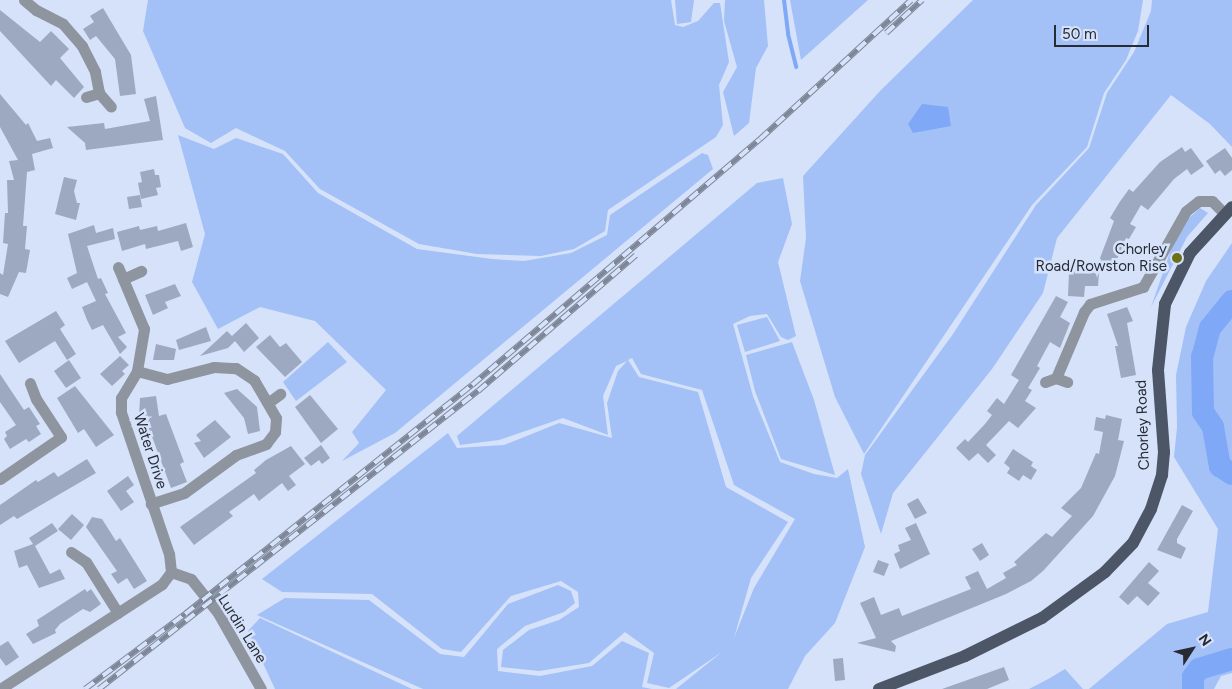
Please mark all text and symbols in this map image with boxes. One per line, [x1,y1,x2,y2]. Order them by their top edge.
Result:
scale bar [1057,15,1152,47]
text: 50 m [1062,25,1097,43]
place label: Chorley Road/Rowston Rise [1036,240,1167,275]
marker: Chorley Road/Rowston Rise [1171,252,1183,264]
street label: Chorley Road [1132,380,1154,470]
street label: Water Drive [129,411,171,491]
street label: Lurdin Lane [214,591,270,667]
north arrow [1167,624,1217,674]
text: N [1195,631,1215,649]

